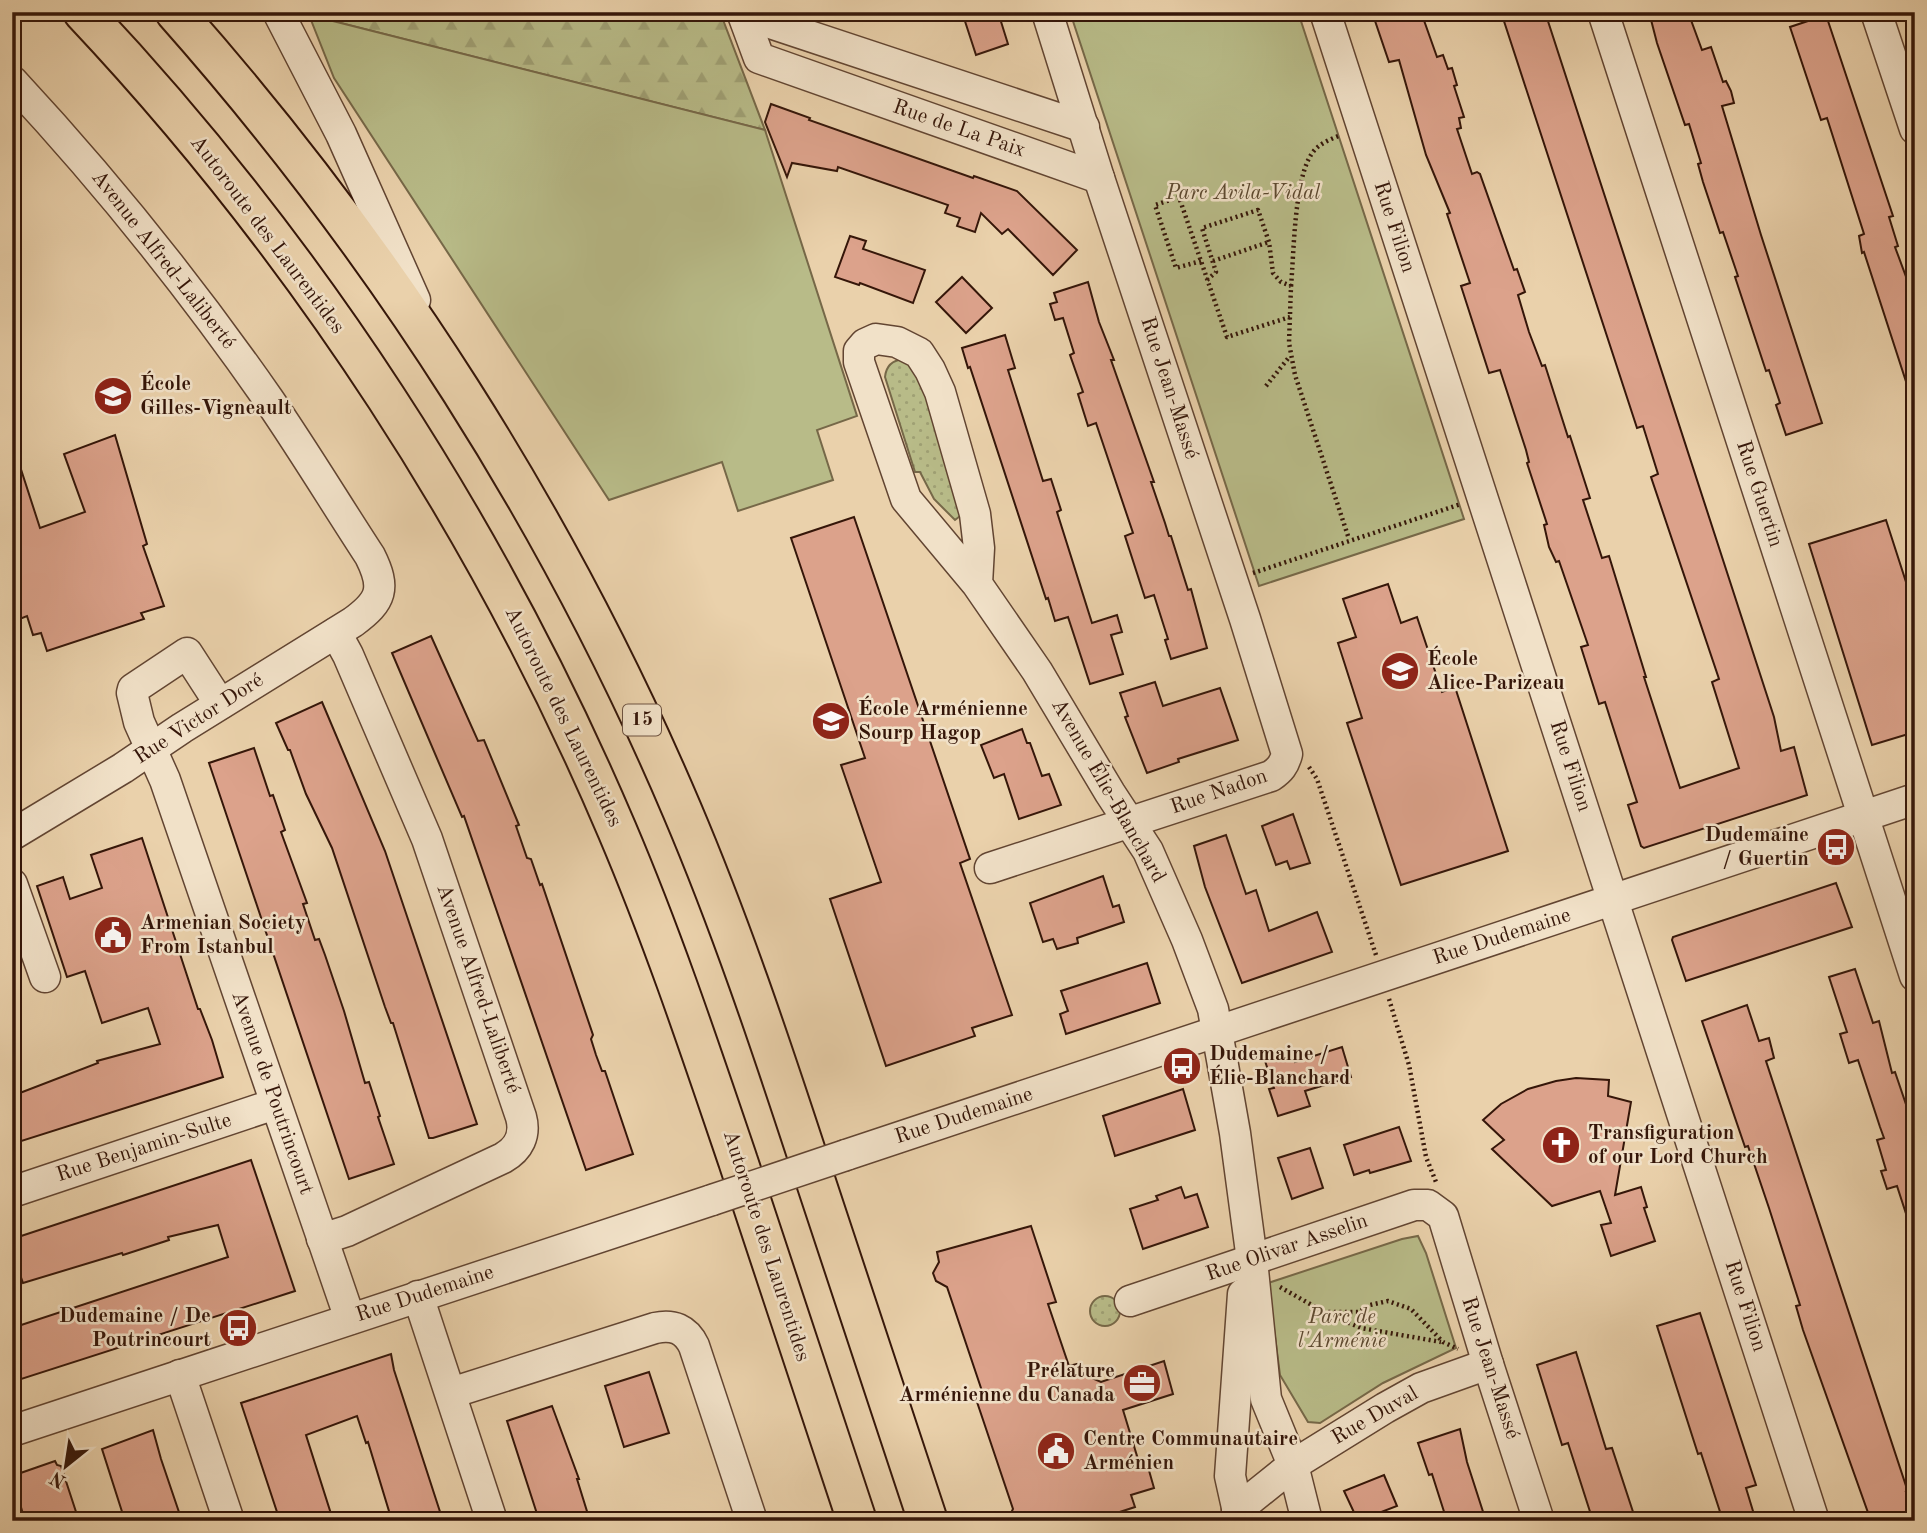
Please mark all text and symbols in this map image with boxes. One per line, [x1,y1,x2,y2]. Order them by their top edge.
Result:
street label: Rue de La Paix [890,96,1028,162]
street label: Autoroute des Laurentides [186,132,348,338]
street label: Avenue Alfred-Laliberté [87,167,239,353]
street label: Rue Filion [1369,179,1419,275]
park label: Parc Avila-Vidal [1165,183,1320,204]
street label: Rue Jean-Massé [1136,314,1202,462]
place label: École Gilles-Vigneault [140,370,292,419]
school or university icon: École Gilles-Vigneault [92,375,134,417]
street label: Rue Guertin [1732,438,1786,550]
street label: Autoroute des Laurentides [501,604,625,830]
place label: École Alice-Parizeau [1427,645,1565,694]
school or university icon: École Alice-Parizeau [1379,650,1421,692]
street label: Rue Victor Doré [131,670,267,768]
street label: Avenue Élie-Blanchard [1047,694,1173,886]
place label: École Arménienne Sourp Hagop [858,695,1028,744]
school or university icon: École Arménienne Sourp Hagop [810,700,852,742]
road number: 15 [623,705,661,736]
street label: Rue Filion [1545,718,1595,814]
street label: Rue Nadon [1168,766,1270,818]
place label: Dudemaine / Guertin [1704,825,1809,870]
bus stop icon: Dudemaine / Guertin [1815,826,1857,868]
street label: Avenue Alfred-Laliberté [432,882,524,1096]
street label: Rue Dudemaine [1430,905,1574,969]
place label: Armenian Society From Istanbul [140,913,306,958]
public building icon: Armenian Society From Istanbul [92,914,134,956]
street label: Avenue de Poutrincourt [227,989,317,1197]
place label: Dudemaine / Élie-Blanchard [1209,1044,1350,1089]
bus stop icon: Dudemaine / Élie-Blanchard [1161,1045,1203,1087]
street label: Rue Dudemaine [892,1084,1036,1148]
street label: Rue Benjamin-Sulte [54,1110,234,1186]
place label: Transfiguration of our Lord Church [1588,1123,1768,1168]
church icon: Transfiguration of our Lord Church [1540,1124,1582,1166]
street label: Autoroute des Laurentides [719,1128,813,1364]
street label: Rue Olivar Asselin [1203,1210,1371,1286]
street label: Rue Filion [1720,1258,1770,1354]
street label: Rue Dudemaine [353,1262,497,1326]
street label: Rue Jean-Massé [1457,1294,1523,1442]
place label: Dudemaine / De Poutrincourt [59,1306,211,1351]
bus stop icon: Dudemaine / De Poutrincourt [217,1307,259,1349]
park label: Parc de l'Arménie [1298,1307,1386,1352]
place label: Prélature Arménienne du Canada [899,1361,1115,1406]
office icon: Prélature Arménienne du Canada [1121,1362,1163,1404]
street label: Rue Duval [1328,1383,1422,1449]
place label: Centre Communautaire Arménien [1083,1429,1298,1474]
public building icon: Centre Communautaire Arménien [1035,1430,1077,1472]
north arrow [32,1432,102,1502]
text: N [47,1466,70,1490]

